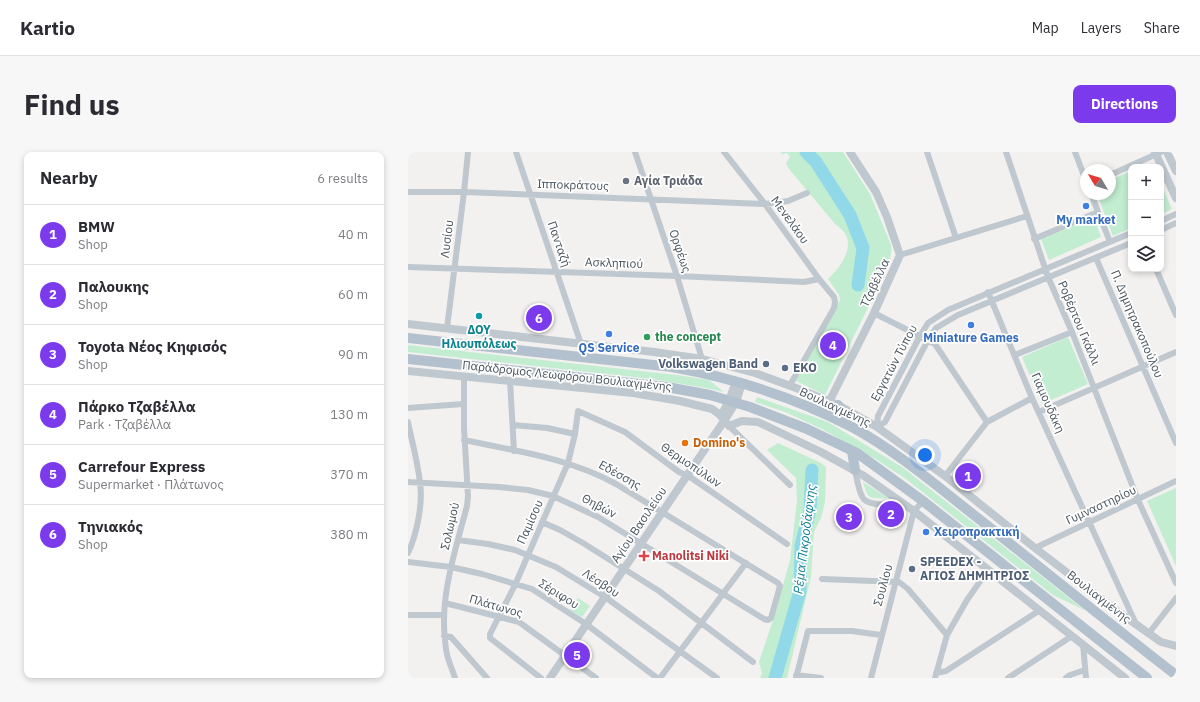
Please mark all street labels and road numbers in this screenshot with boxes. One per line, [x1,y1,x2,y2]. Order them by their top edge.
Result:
street label: Ιπποκράτους [537,176,609,193]
street label: Μενελάου [768,193,813,246]
street label: Λυσίου [437,219,456,259]
street label: Πανταζή [545,219,574,269]
street label: Ορφέως [666,227,695,275]
street label: Ασκληπιού [585,254,643,271]
street label: Τζαβέλλα [857,256,892,310]
street label: Π. Δημητρακοπούλου [1108,268,1167,380]
street label: Ροβέρτου Γκάλλι [1055,278,1104,368]
street label: Εργατών Τύπου [867,322,920,404]
street label: Παράδρομος Λεωφόρου Βουλιαγμένης [462,357,673,394]
street label: Γιαμουδάκη [1028,370,1068,435]
street label: Βουλιαγμένης [797,384,873,430]
street label: Θερμοπύλων [658,439,725,490]
street label: Εδέσσης [596,457,644,492]
street label: Γυμναστηρίου [1063,482,1138,527]
street label: Αγίου Βασιλείου [608,484,670,566]
street label: Θηβών [579,490,619,521]
street label: Παμίσου [513,497,546,546]
street label: Σολωμού [437,501,462,551]
street label: Σουλίου [870,562,895,608]
street label: Λέσβου [580,565,623,600]
street label: Βουλιαγμένης [1064,567,1134,626]
street label: Σέριφου [536,575,582,612]
street label: Πλάτωνος [468,591,525,620]

